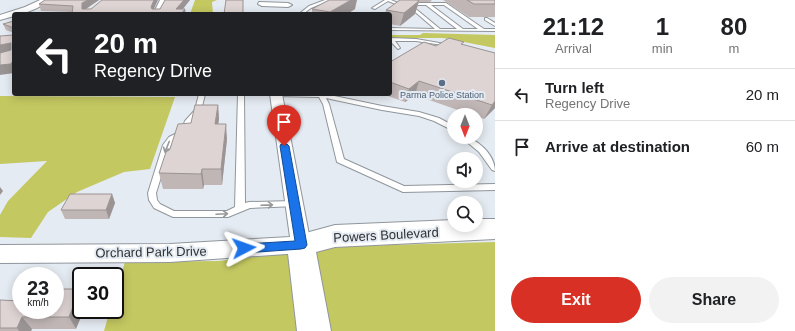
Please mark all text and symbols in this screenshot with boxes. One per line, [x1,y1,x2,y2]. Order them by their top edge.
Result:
text: 21:12 [543,13,604,40]
text: 1 [656,13,669,40]
text: 80 [721,13,747,40]
icon: left [28,28,80,80]
text: 20 m [94,28,158,59]
text: Arrival [555,41,592,56]
text: min [652,41,673,56]
text: m [728,41,739,56]
text: Regency Drive [94,61,212,81]
marker: Parma Police Station [437,78,447,88]
text: Turn left [545,79,604,96]
icon: left [511,84,533,106]
text: 20 m [746,86,779,103]
place label: Parma Police Station [400,90,484,100]
text: Regency Drive [545,96,630,111]
pin [267,105,301,146]
north arrow [447,108,483,144]
map controls [447,108,483,232]
icon: arrive [273,111,295,133]
icon: arrive [511,136,533,158]
text: Arrive at destination [545,138,690,155]
text: 60 m [746,138,779,155]
one-way arrow [163,140,170,152]
button: sound [447,152,483,188]
button: search [447,196,483,232]
one-way arrow [260,201,273,208]
one-way arrow [215,210,228,218]
street label: Powers Boulevard [333,225,439,245]
position arrow [223,227,265,269]
street label: Orchard Park Drive [95,244,207,260]
speed limit sign: 30 [72,267,124,319]
text: 23 [27,277,49,299]
button: Exit [511,277,641,323]
button: Share [649,277,779,323]
text: km/h [27,297,49,308]

